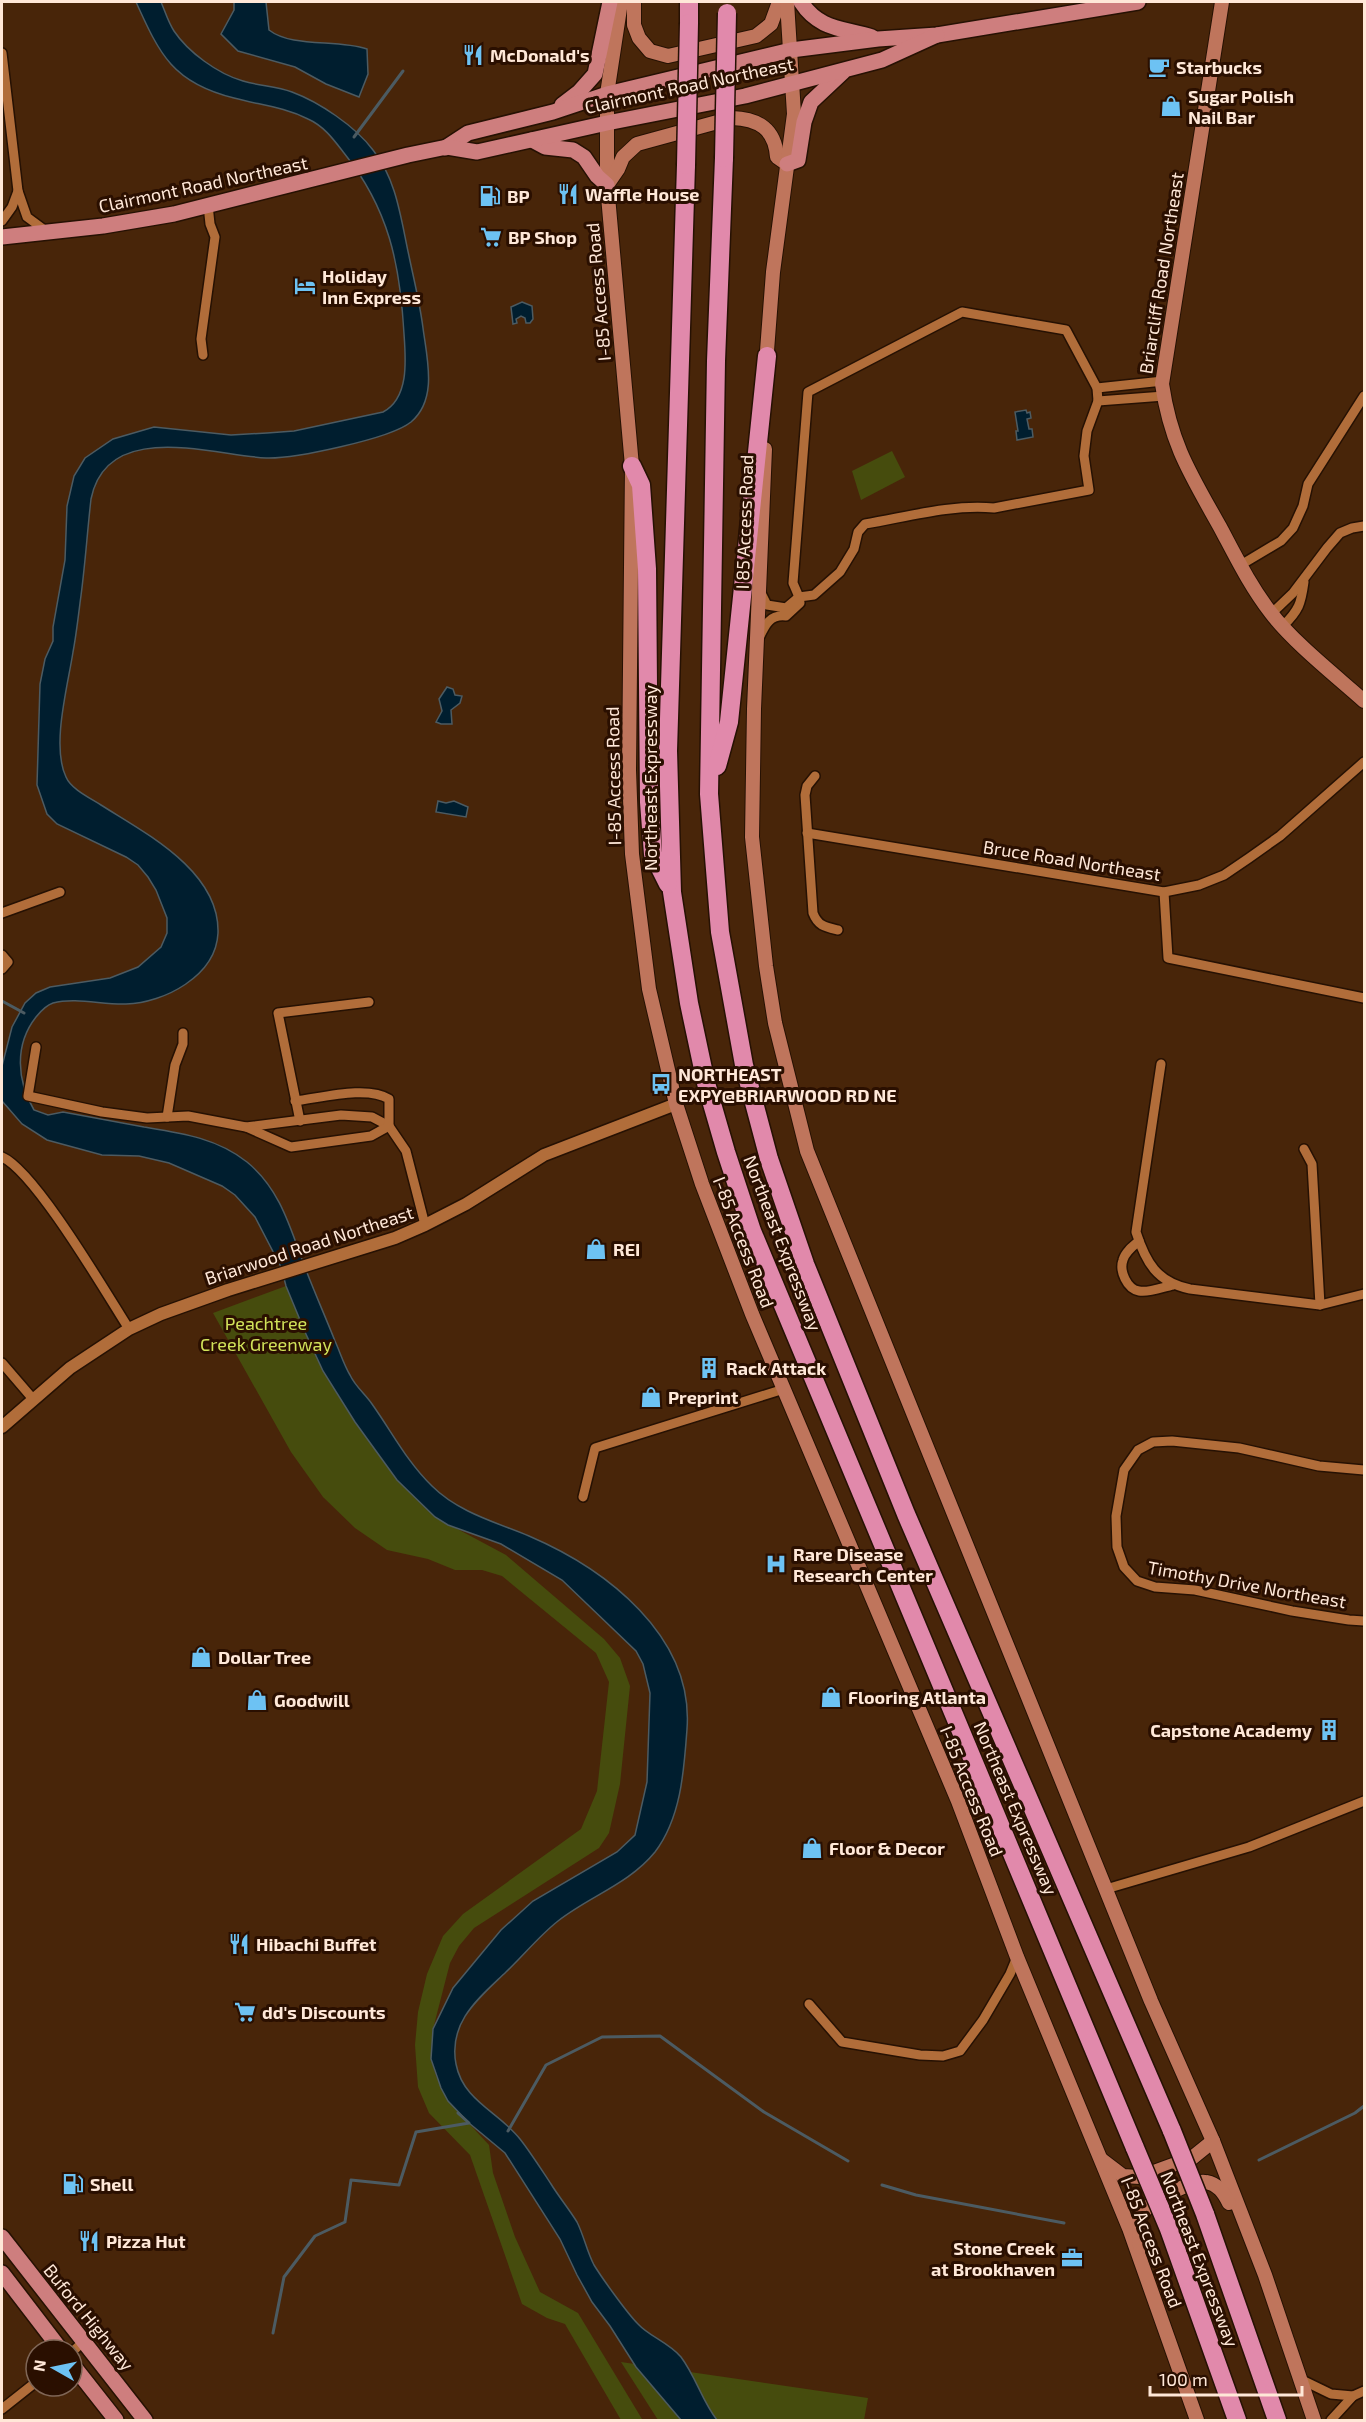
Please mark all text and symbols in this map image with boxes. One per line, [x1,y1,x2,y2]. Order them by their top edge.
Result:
restaurant icon: McDonald's [461,43,485,67]
place label: McDonald's [490,44,590,66]
street label: Clairmont Road Northeast [583,52,796,118]
cafe icon: Starbucks [1147,55,1171,79]
place label: Starbucks [1176,56,1262,78]
place label: Sugar Polish Nail Bar [1188,85,1294,128]
shop icon: Sugar Polish Nail Bar [1159,94,1183,118]
street label: Clairmont Road Northeast [97,151,310,217]
street label: Briarcliff Road Northeast [1134,171,1188,375]
restaurant icon: Waffle House [556,182,580,206]
place label: Waffle House [585,183,699,205]
fuel station icon: BP [478,184,502,208]
place label: BP [507,185,530,207]
street label: I-85 Access Road [581,222,615,362]
supermarket icon: BP Shop [479,225,503,249]
place label: BP Shop [508,226,577,248]
place label: Holiday Inn Express [322,265,421,308]
hotel icon: Holiday Inn Express [293,274,317,298]
street label: I 85 Access Road [731,454,757,590]
street label: Northeast Expressway [639,684,661,871]
street label: I-85 Access Road [601,706,625,846]
street label: Bruce Road Northeast [982,835,1162,885]
place label: NORTHEAST EXPY@BRIARWOOD RD NE [678,1063,897,1106]
bus stop icon: NORTHEAST EXPY@BRIARWOOD RD NE [649,1072,673,1096]
street label: Northeast Expressway [739,1152,827,1334]
street label: I-85 Access Road [709,1173,779,1311]
street label: Briarwood Road Northeast [202,1201,416,1289]
shop icon: REI [584,1237,608,1261]
place label: REI [613,1238,640,1260]
park label: Peachtree Creek Greenway [200,1312,332,1355]
building icon: Rack Attack [697,1356,721,1380]
place label: Rack Attack [726,1357,826,1379]
shop icon: Preprint [639,1385,663,1409]
place label: Preprint [668,1386,739,1408]
place label: Rare Disease Research Center [793,1543,933,1586]
hospital icon: Rare Disease Research Center [764,1552,788,1576]
street label: Timothy Drive Northeast [1146,1556,1348,1612]
shop icon: Dollar Tree [189,1645,213,1669]
place label: Dollar Tree [218,1646,311,1668]
shop icon: Flooring Atlanta [819,1685,843,1709]
place label: Flooring Atlanta [848,1686,986,1708]
shop icon: Goodwill [245,1688,269,1712]
place label: Goodwill [274,1689,350,1711]
street label: Northeast Expressway [970,1718,1063,1898]
building icon: Capstone Academy [1317,1718,1341,1742]
place label: Capstone Academy [1150,1719,1313,1741]
street label: I-85 Access Road [936,1722,1008,1860]
shop icon: Floor & Decor [800,1836,824,1860]
place label: Floor & Decor [829,1837,945,1859]
restaurant icon: Hibachi Buffet [227,1932,251,1956]
place label: Hibachi Buffet [256,1933,377,1955]
supermarket icon: dd's Discounts [233,2000,257,2024]
place label: dd's Discounts [262,2001,386,2023]
street label: Northeast Expressway [1156,2168,1244,2350]
fuel station icon: Shell [61,2172,85,2196]
place label: Shell [90,2173,133,2195]
street label: I-85 Access Road [1117,2173,1187,2311]
restaurant icon: Pizza Hut [77,2229,101,2253]
place label: Pizza Hut [106,2230,186,2252]
place label: Stone Creek at Brookhaven [931,2237,1055,2280]
office icon: Stone Creek at Brookhaven [1060,2246,1084,2270]
street label: Buford Highway [39,2259,139,2375]
north arrow [24,2338,84,2398]
text: N [28,2358,49,2373]
scale bar [1150,2359,1302,2397]
text: 100 m [1159,2368,1208,2390]

